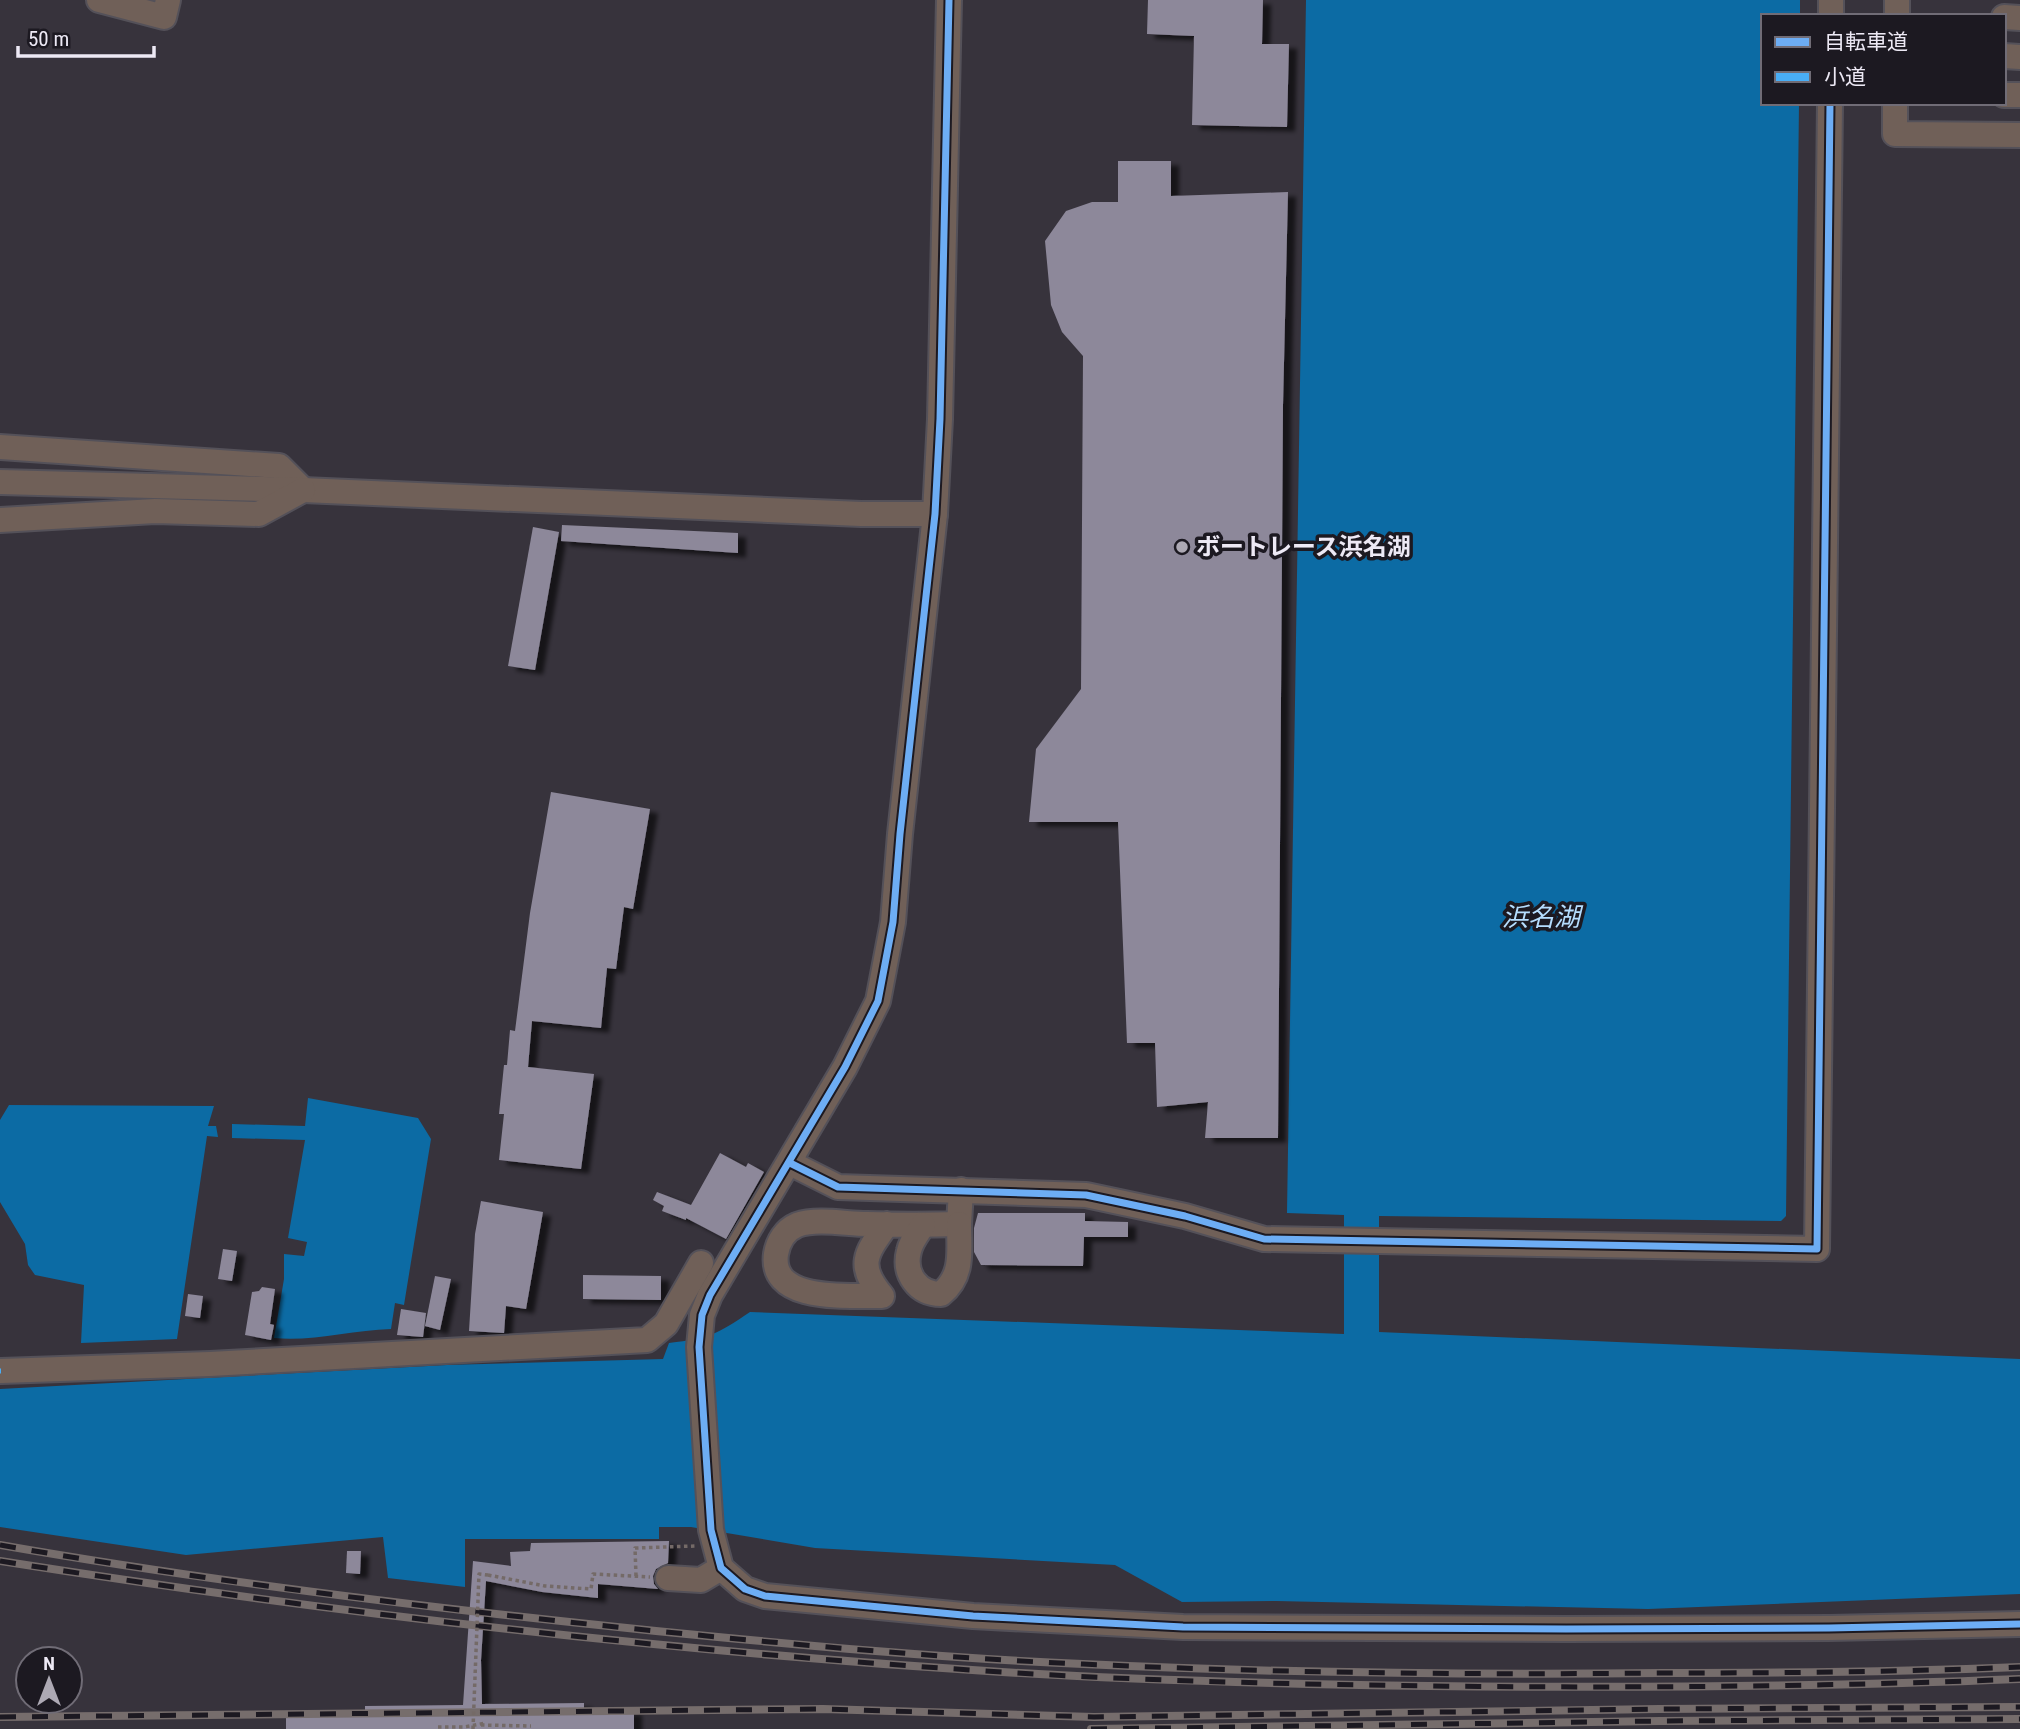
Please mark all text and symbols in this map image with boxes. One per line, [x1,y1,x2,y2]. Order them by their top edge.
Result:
scale bar [18,14,154,58]
legend [1761,14,2006,105]
text: 50 m [28,27,69,51]
text: 自転車道 [1824,30,1908,54]
text: 小道 [1824,65,1866,89]
place label: ボートレース浜名湖 [1196,533,1411,561]
marker: ボートレース浜名湖 [1174,539,1190,555]
water label: 浜名湖 [1502,902,1584,932]
north arrow [14,1645,84,1715]
text: N [43,1652,55,1675]

